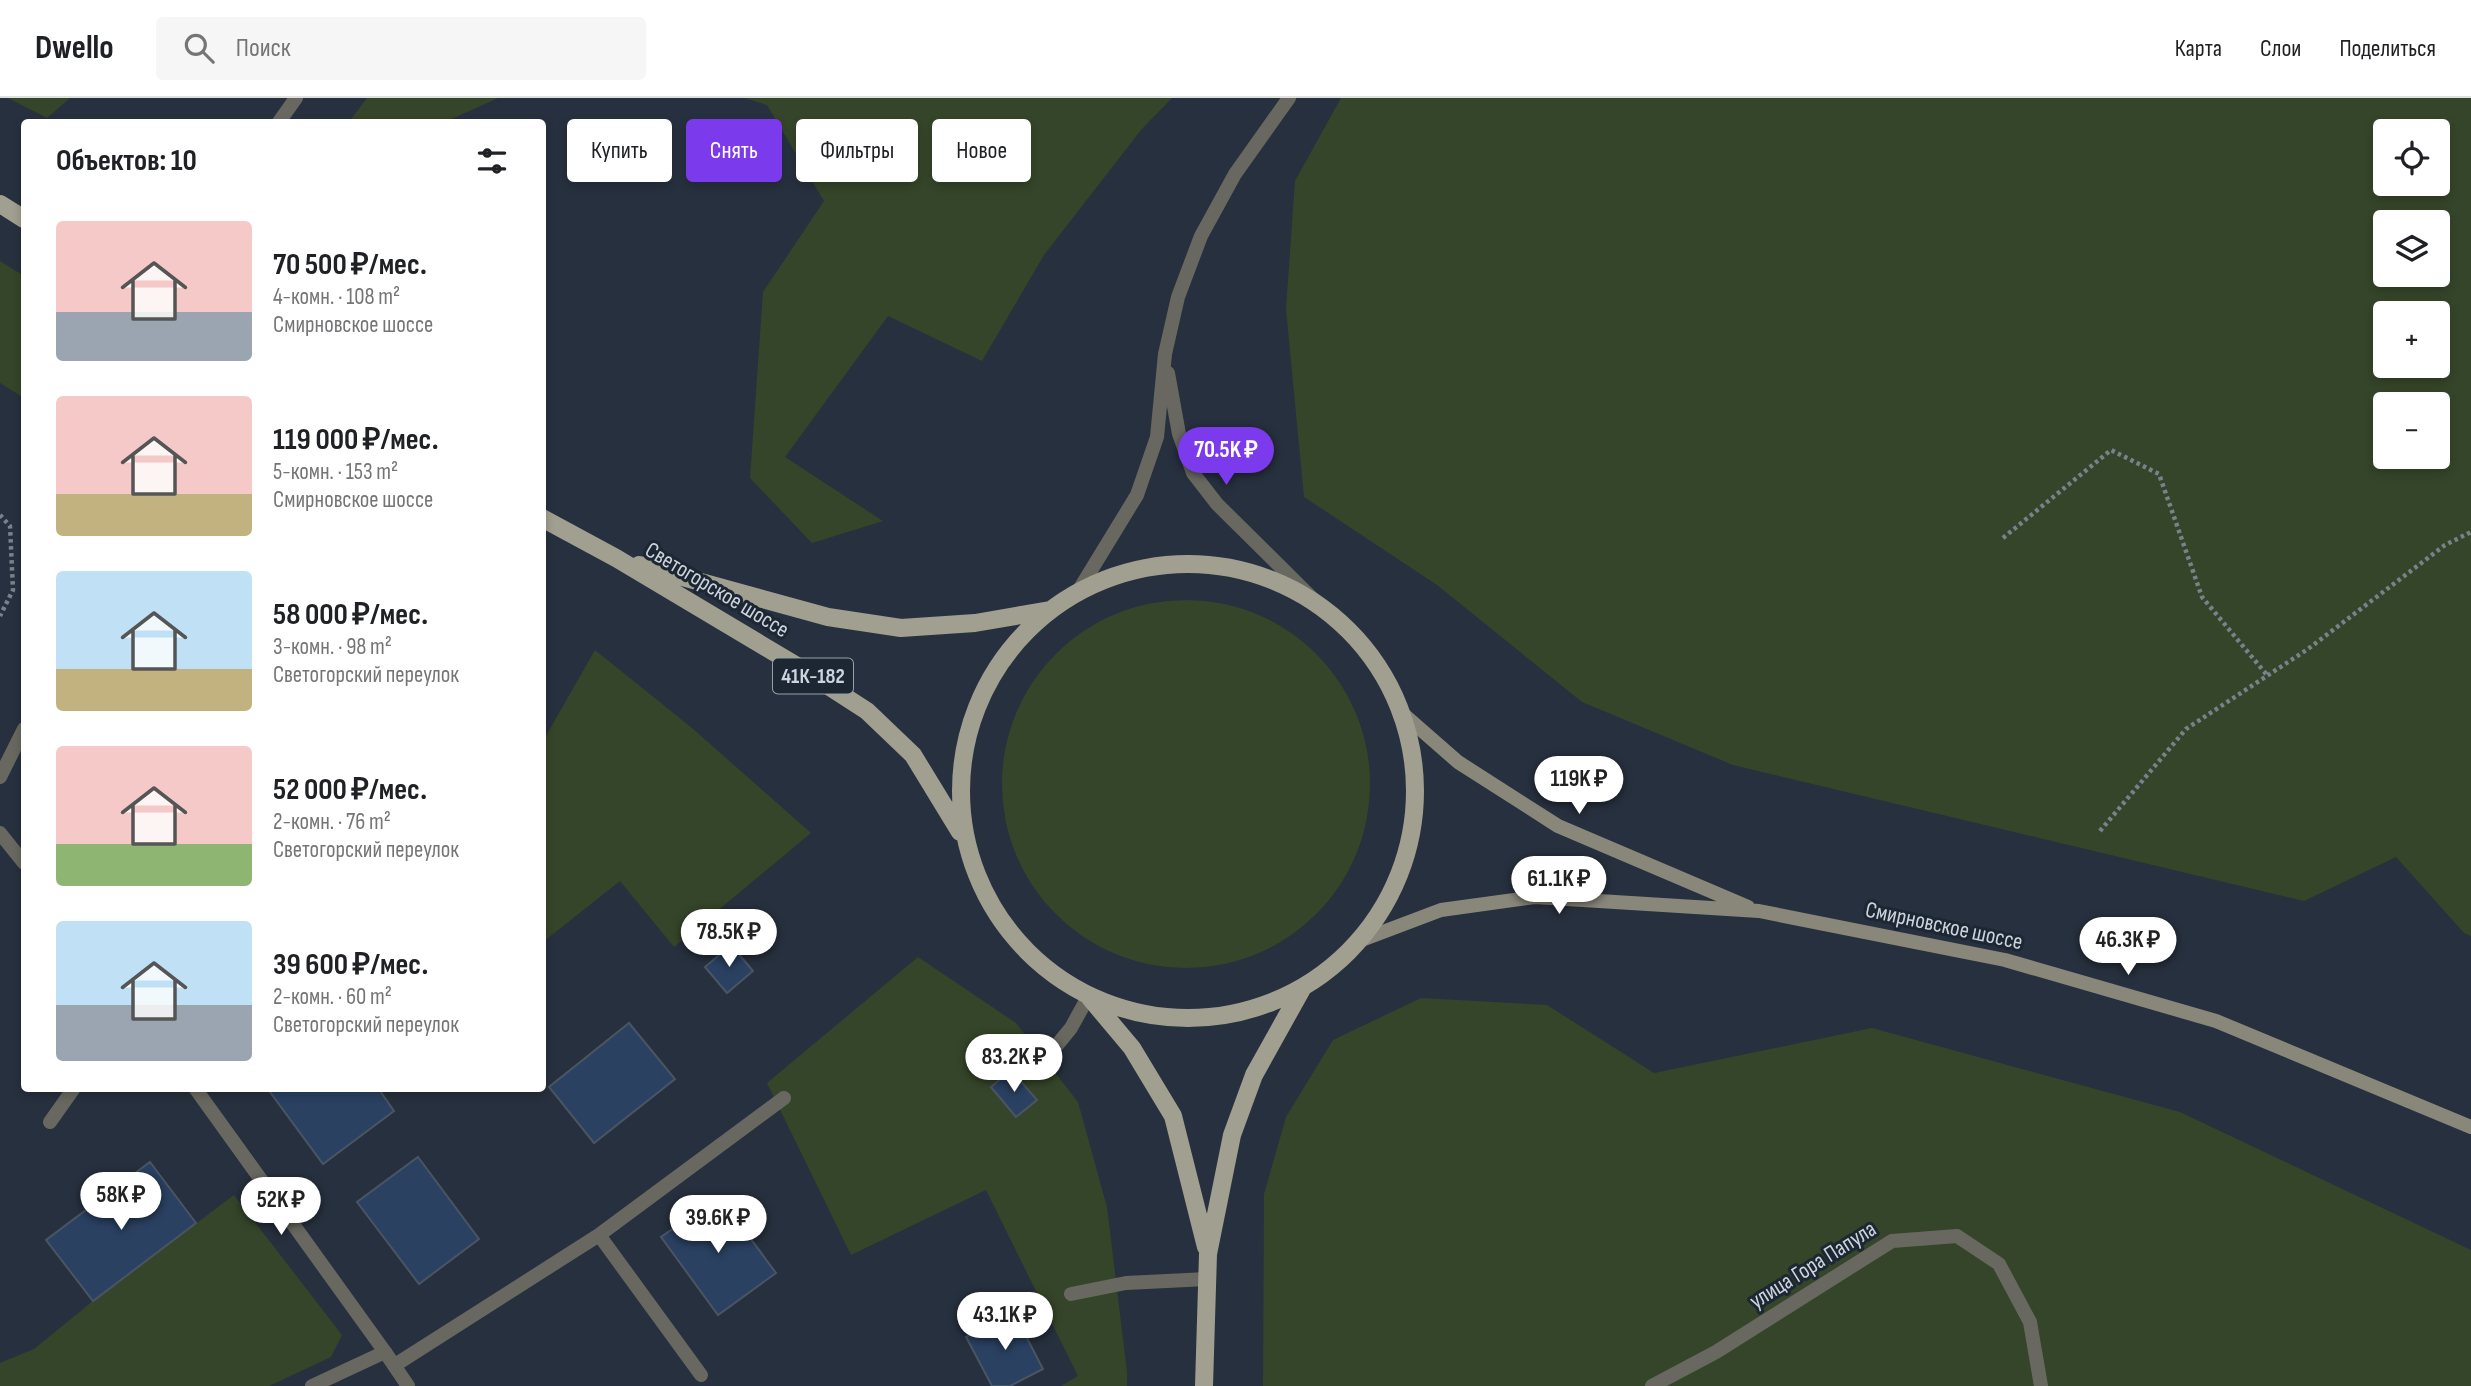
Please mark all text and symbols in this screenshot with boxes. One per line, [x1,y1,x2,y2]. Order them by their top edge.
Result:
search box [156,17,646,80]
text: Dwello [35,28,114,68]
icon: search [180,29,218,67]
text: Поиск [236,33,291,64]
text: Карта [2175,34,2222,63]
text: Слои [2260,34,2301,63]
text: Поделиться [2339,34,2436,63]
chip: Купить [567,119,672,182]
chip: Снять [686,119,782,182]
chip: Фильтры [796,119,918,182]
chip: Новое [932,119,1031,182]
map controls [2373,119,2450,469]
button: locate [2373,119,2450,196]
icon: filters [473,142,511,180]
text: Объектов: 10 [56,143,197,179]
button: layers [2373,210,2450,287]
text: 70 500 ₽/мес. [273,247,427,283]
icon: home [112,249,196,333]
text: 4-комн. · 108 m² [273,283,400,311]
button: + [2373,301,2450,378]
text: Смирновское шоссе [273,311,433,339]
button: − [2373,392,2450,469]
text: 119 000 ₽/мес. [273,422,439,458]
icon: home [112,424,196,508]
pin: 70.5K ₽ [1161,428,1291,487]
text: 70.5K ₽ [1194,436,1258,464]
text: 5-комн. · 153 m² [273,458,398,486]
text: Смирновское шоссе [273,486,433,514]
street label: Светогорское шоссе [640,536,794,644]
text: 58 000 ₽/мес. [273,597,428,633]
icon: home [112,599,196,683]
text: 3-комн. · 98 m² [273,633,392,661]
road number: 41К-182 [773,658,853,694]
text: Светогорский переулок [273,661,459,689]
pin: 119K ₽ [1522,756,1636,816]
text: 119K ₽ [1550,765,1608,793]
text: 52 000 ₽/мес. [273,772,427,808]
icon: home [112,774,196,858]
text: 2-комн. · 76 m² [273,808,391,836]
text: Светогорский переулок [273,836,459,864]
pin: 61.1K ₽ [1494,856,1624,916]
text: 61.1K ₽ [1527,865,1591,893]
street label: Смирновское шоссе [1863,896,2025,956]
pin: 78.5K ₽ [664,910,794,969]
text: 78.5K ₽ [697,918,761,946]
pin: 46.3K ₽ [2063,918,2193,977]
text: 46.3K ₽ [2095,926,2161,954]
text: 39 600 ₽/мес. [273,947,428,983]
icon: home [112,949,196,1033]
text: 2-комн. · 60 m² [273,983,392,1011]
text: Светогорский переулок [273,1011,459,1039]
pin: 83.2K ₽ [949,1034,1079,1094]
text: 83.2K ₽ [981,1043,1047,1071]
pin: 58K ₽ [72,1172,170,1232]
pin: 52K ₽ [232,1178,330,1237]
text: 58K ₽ [96,1181,146,1209]
text: 52K ₽ [257,1186,305,1214]
pin: 39.6K ₽ [653,1196,783,1255]
text: 39.6K ₽ [686,1204,750,1232]
street label: улица Гора Папула [1744,1215,1882,1315]
pin: 43.1K ₽ [940,1292,1070,1352]
text: 43.1K ₽ [973,1301,1037,1329]

